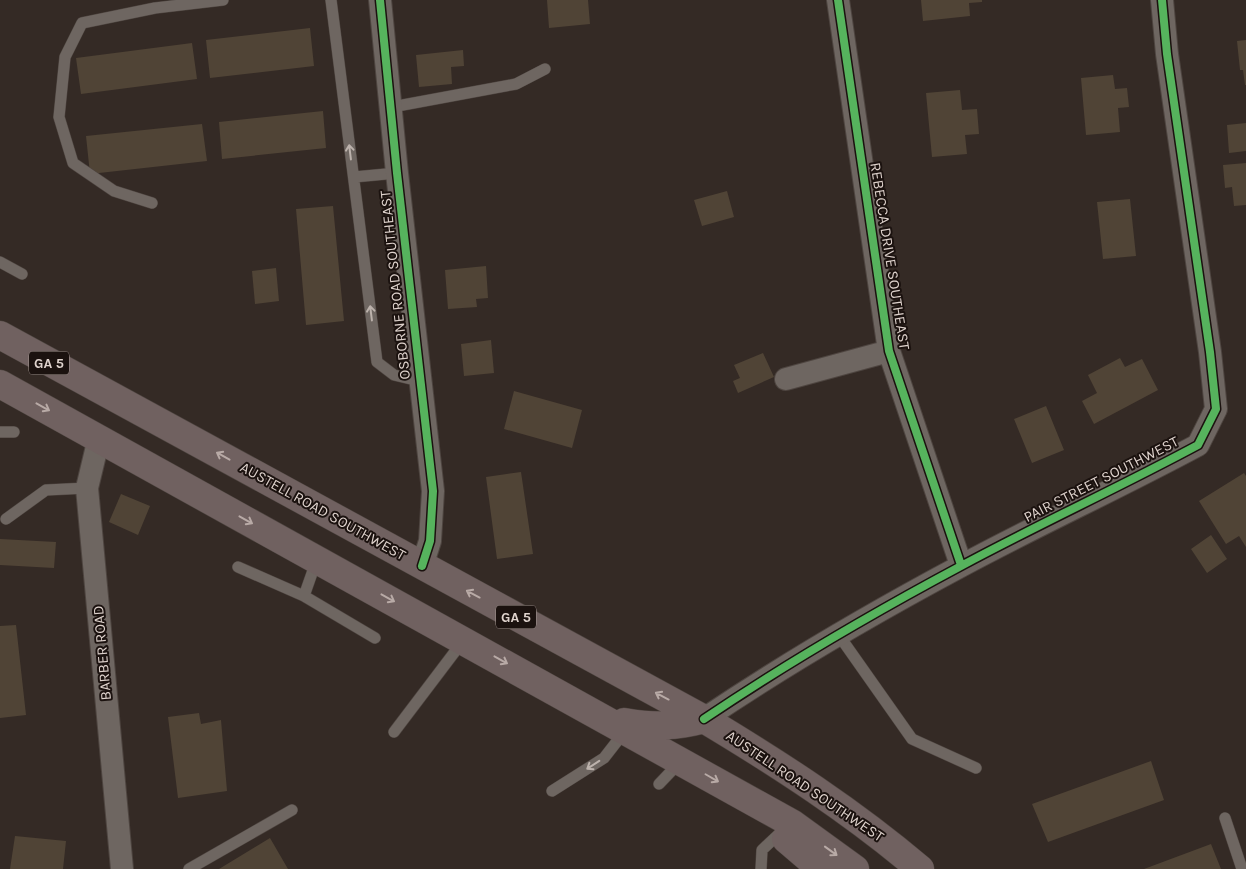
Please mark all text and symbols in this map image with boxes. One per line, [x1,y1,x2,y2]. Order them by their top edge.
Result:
one-way arrow [345,144,355,160]
street label: REBECCA DRIVE SOUTHEAST [866,161,914,351]
street label: OSBORNE ROAD SOUTHEAST [376,189,414,380]
one-way arrow [365,306,375,322]
road number: GA 5 [29,352,69,374]
one-way arrow [35,402,50,412]
street label: PAIR STREET SOUTHWEST [1021,432,1182,526]
one-way arrow [216,451,231,461]
street label: AUSTELL ROAD SOUTHWEST [237,458,409,564]
one-way arrow [239,515,253,525]
one-way arrow [465,589,480,599]
one-way arrow [381,594,395,604]
street label: BARBER ROAD [89,605,115,701]
road number: GA 5 [496,606,536,628]
one-way arrow [493,655,508,665]
one-way arrow [654,691,669,701]
street label: AUSTELL ROAD SOUTHWEST [723,726,888,846]
one-way arrow [587,760,601,770]
one-way arrow [704,773,718,783]
one-way arrow [824,846,838,856]

